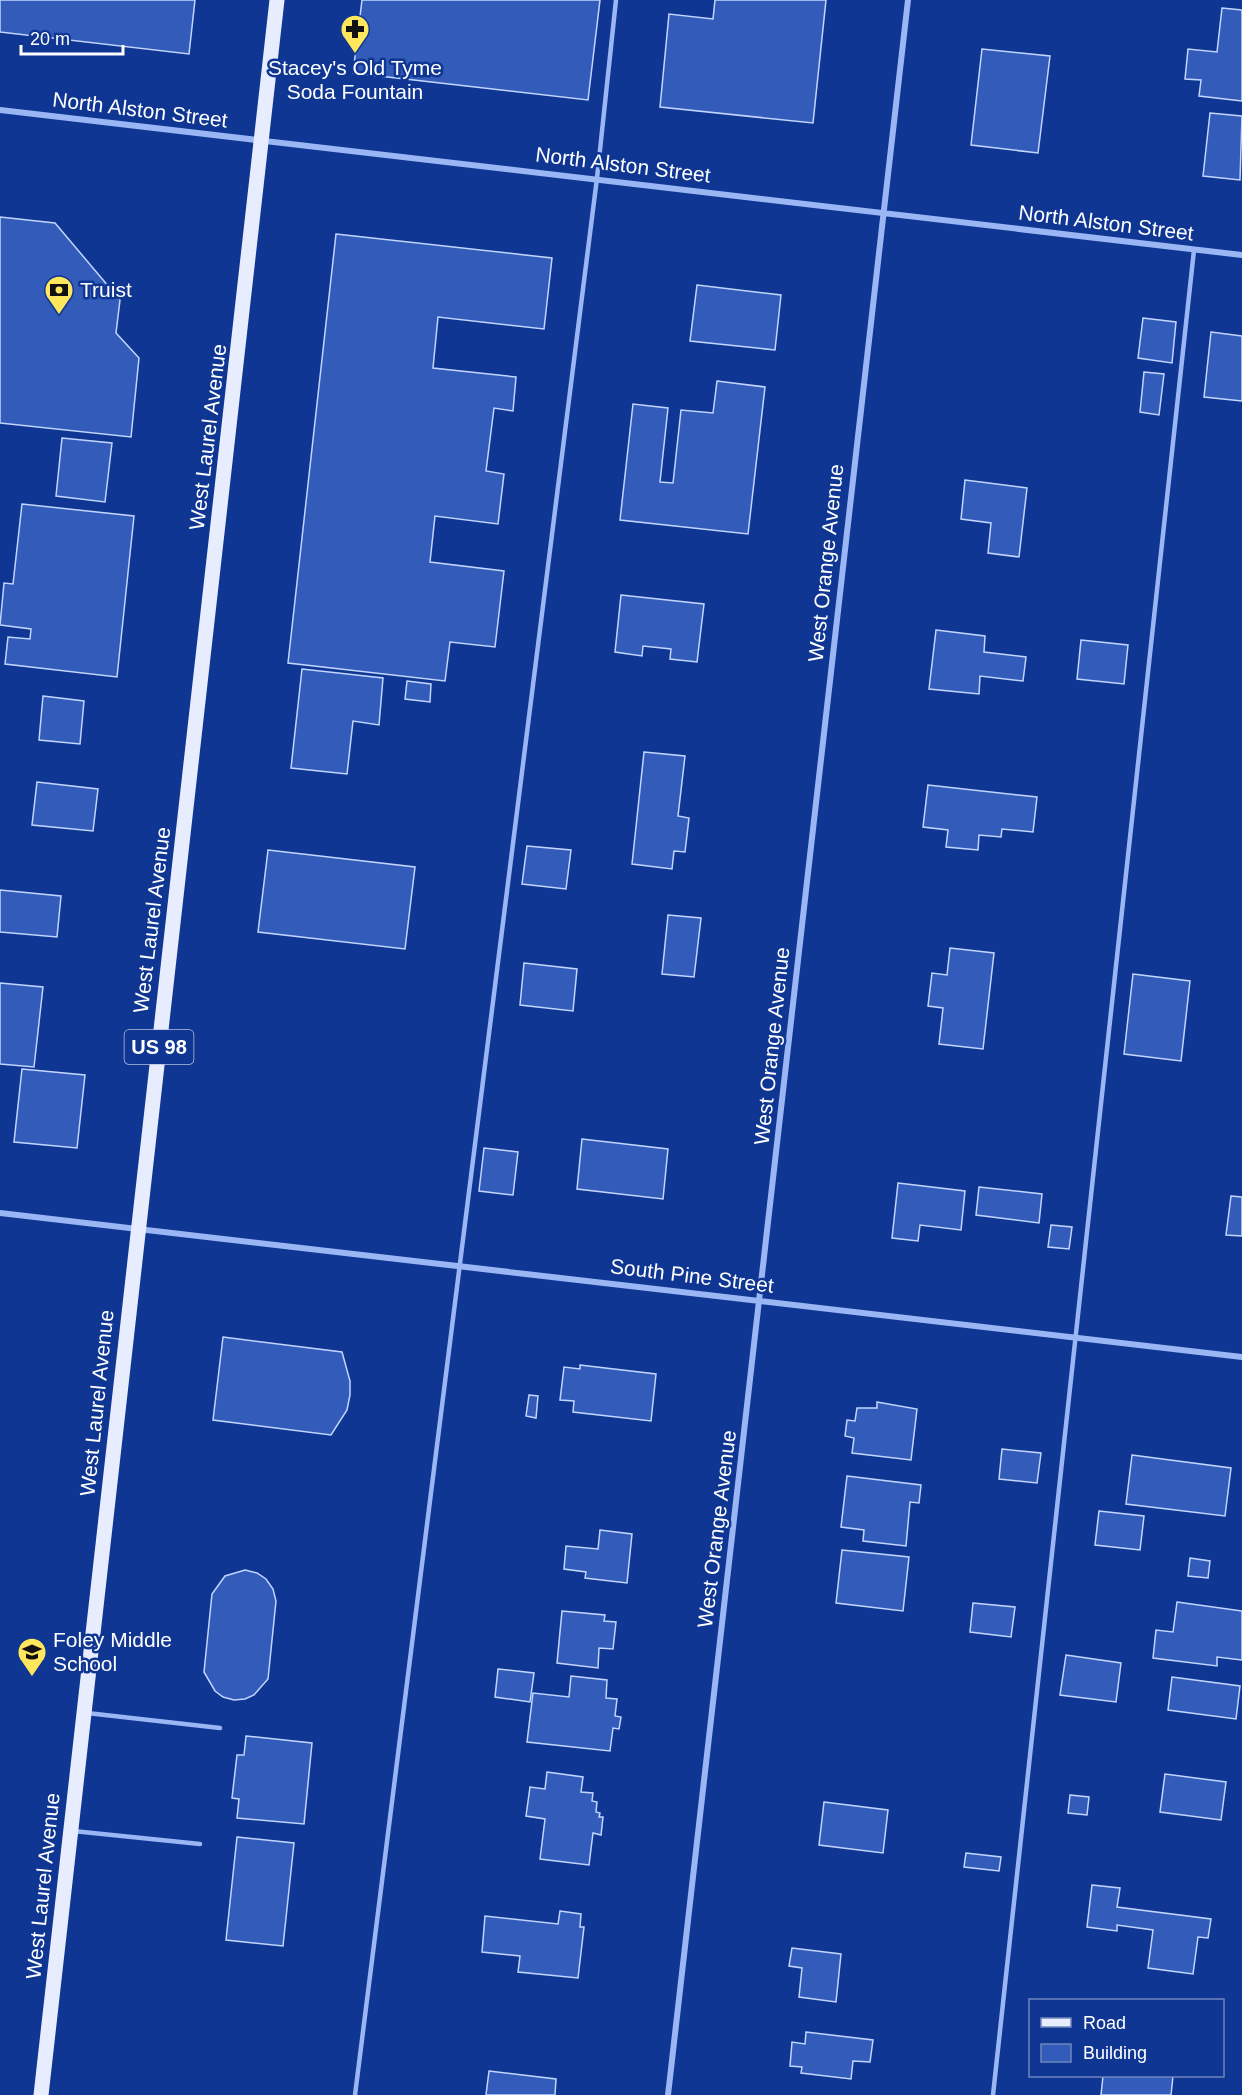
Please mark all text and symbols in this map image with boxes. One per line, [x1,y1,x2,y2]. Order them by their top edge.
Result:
pharmacy icon: Stacey's Old Tyme Soda Fountain [339,13,371,55]
scale bar [21,18,123,56]
text: 20 m [30,29,70,49]
place label: Stacey's Old Tyme Soda Fountain [268,56,442,103]
street label: North Alston Street [51,87,229,132]
street label: North Alston Street [534,142,712,187]
street label: North Alston Street [1017,200,1195,245]
bank icon: Truist [43,274,75,316]
place label: Truist [80,278,132,301]
street label: West Laurel Avenue [185,343,230,531]
street label: West Orange Avenue [804,463,847,663]
street label: West Laurel Avenue [129,826,174,1014]
street label: West Orange Avenue [750,946,793,1146]
road number: US 98 [124,1030,194,1064]
street label: South Pine Street [609,1254,775,1297]
street label: West Laurel Avenue [75,1309,118,1497]
street label: West Orange Avenue [693,1429,740,1629]
place label: Foley Middle School [53,1628,172,1675]
school or university icon: Foley Middle School [16,1636,48,1678]
street label: West Laurel Avenue [21,1792,64,1980]
legend [1029,1999,1224,2077]
text: Road [1083,2013,1126,2033]
text: Building [1083,2043,1147,2063]

